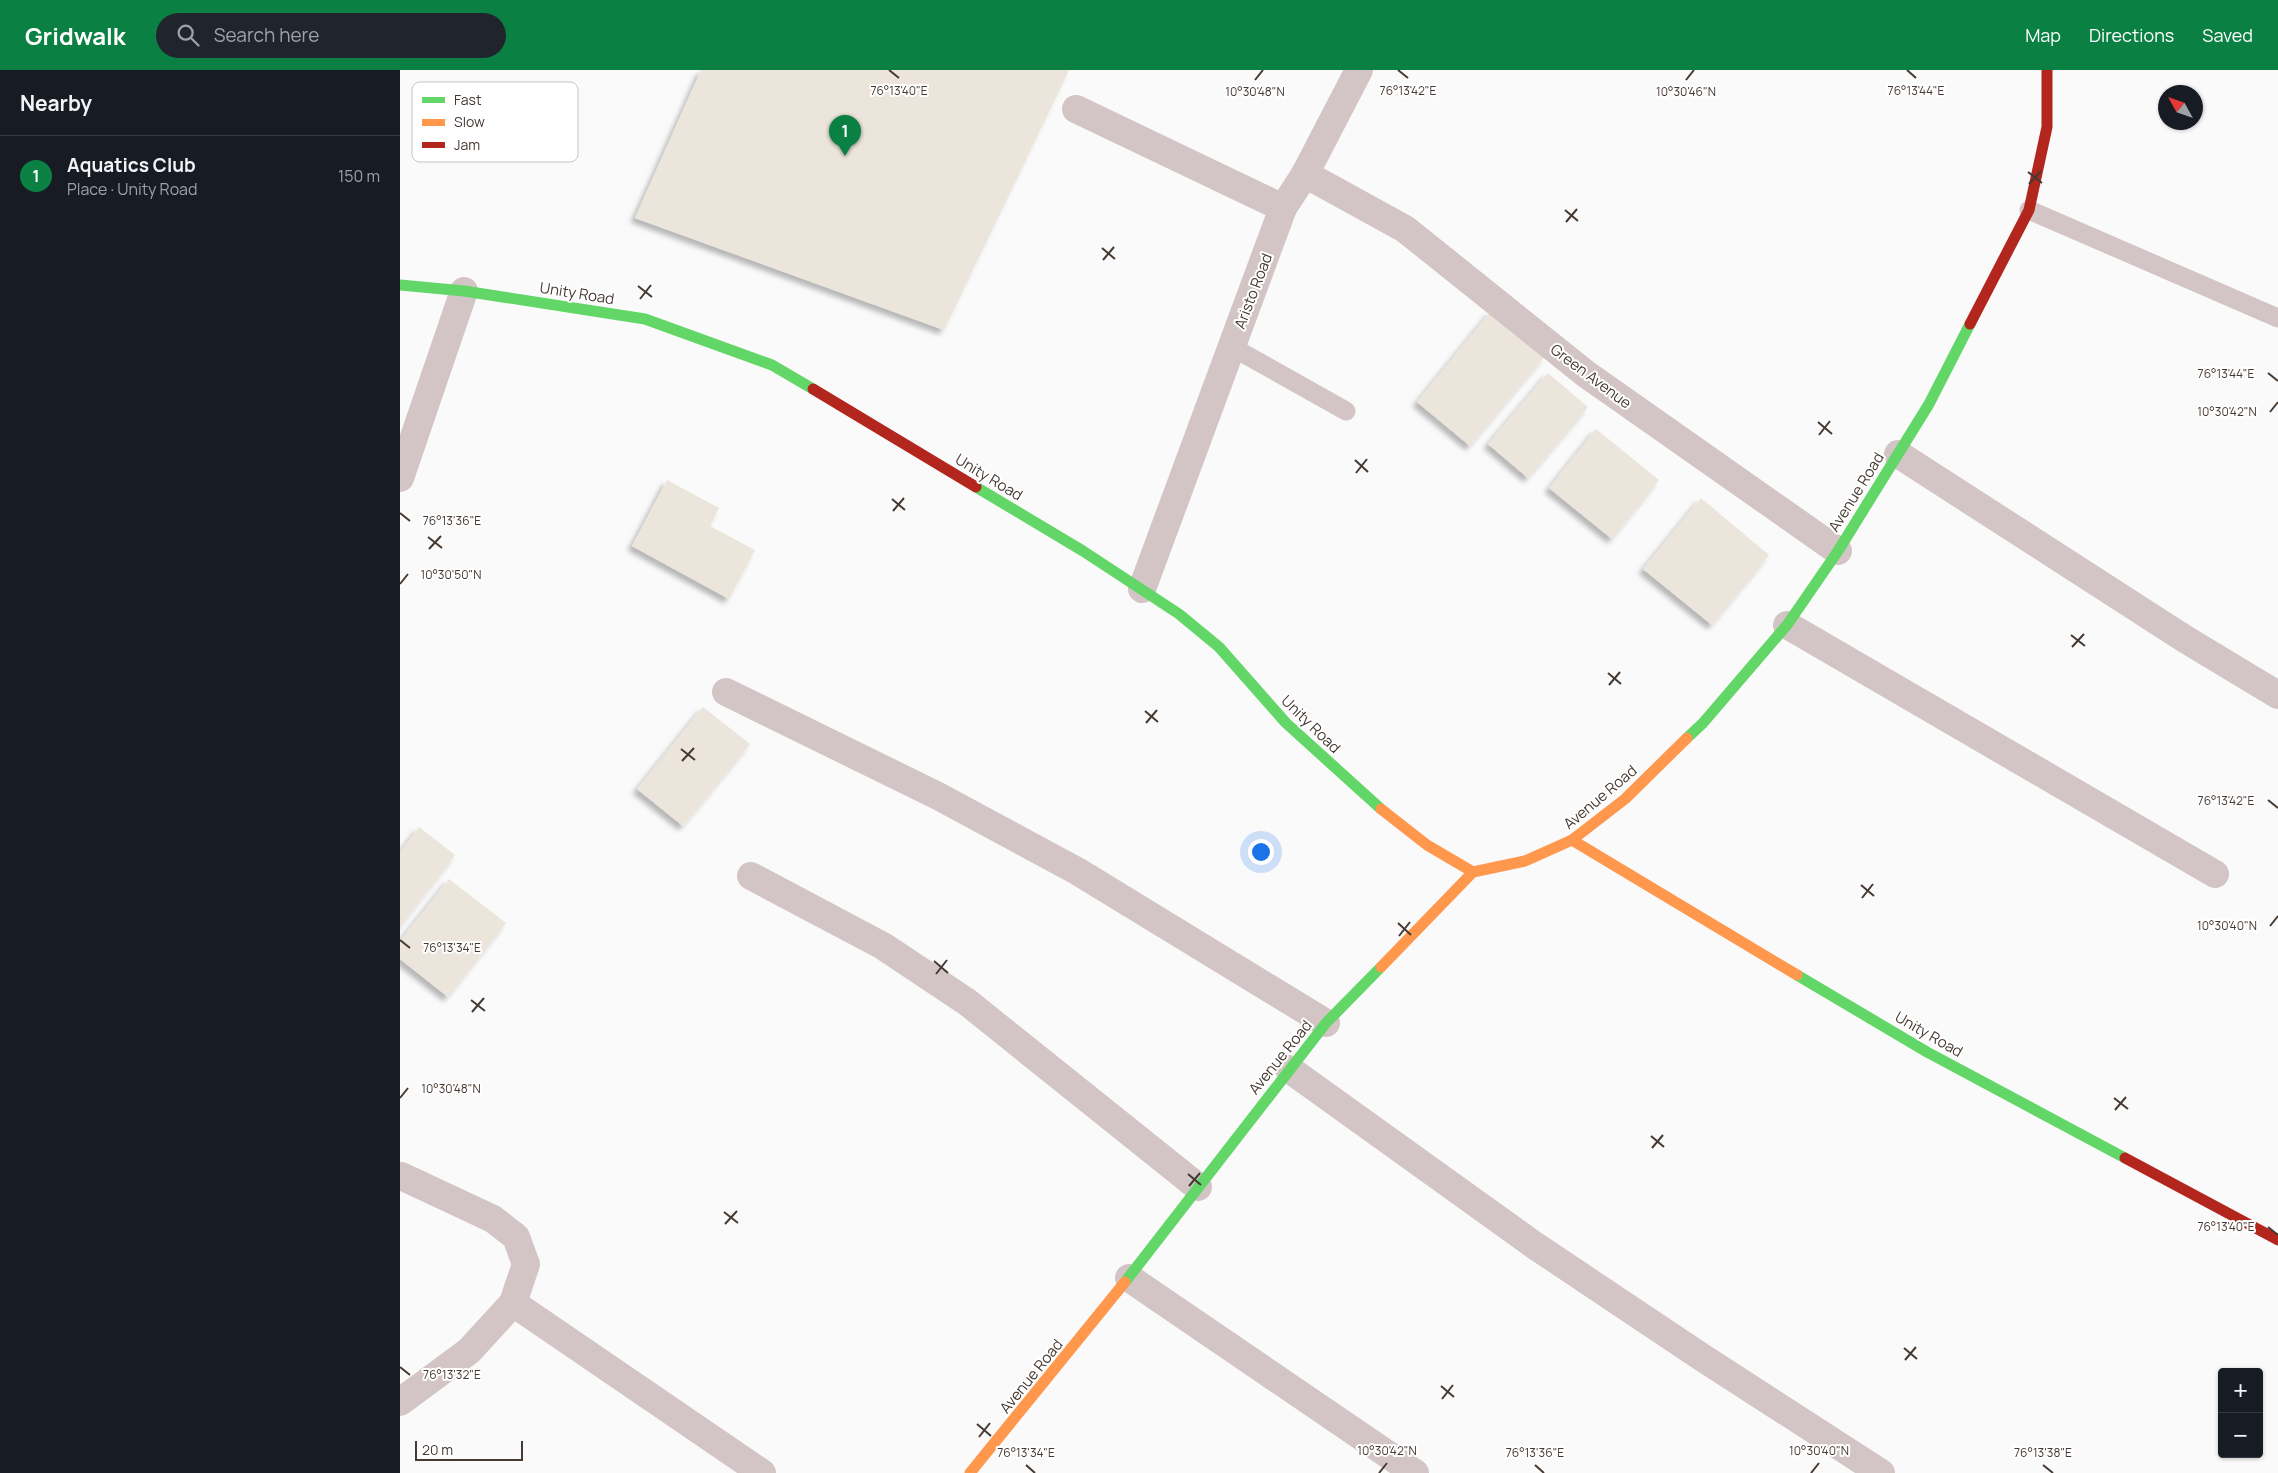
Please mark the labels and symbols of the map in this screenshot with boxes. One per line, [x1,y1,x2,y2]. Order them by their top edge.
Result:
legend [412,82,578,162]
text: 76°13'40"E [870,82,928,99]
text: 76°13'42"E [1380,82,1437,99]
text: 76°13'44"E [1888,82,1945,99]
text: 10°30'48"N [1225,83,1285,100]
text: 10°30'46"N [1656,83,1716,100]
north arrow [2158,85,2203,130]
text: Fast [454,90,482,109]
text: Slow [454,112,485,131]
pin: 1 [829,115,861,156]
text: Jam [454,135,480,154]
street label: Aristo Road [1229,250,1277,332]
street label: Unity Road [538,277,616,309]
street label: Green Avenue [1546,339,1636,414]
text: 76°13'44"E [2198,365,2255,382]
text: 10°30'42"N [2197,403,2257,420]
street label: Avenue Road [1823,448,1889,536]
street label: Unity Road [951,449,1027,505]
text: 76°13'36"E [423,512,481,529]
text: 10°30'50"N [420,566,482,583]
street label: Unity Road [1277,690,1345,758]
street label: Avenue Road [1559,760,1641,834]
text: 76°13'42"E [2198,792,2255,809]
your location [1248,839,1274,865]
text: 10°30'40"N [2197,917,2257,934]
text: 76°13'34"E [423,939,481,956]
street label: Unity Road [1891,1006,1967,1062]
street label: Avenue Road [1244,1015,1316,1099]
text: 10°30'48"N [421,1080,481,1097]
text: 76°13'40"E [2197,1218,2255,1235]
street label: Avenue Road [995,1334,1067,1418]
text: 76°13'32"E [423,1366,481,1383]
scale bar [415,1438,522,1461]
text: 10°30'42"N [1357,1442,1417,1459]
text: 10°30'40"N [1789,1442,1849,1459]
text: 76°13'34"E [997,1444,1055,1461]
text: 76°13'36"E [1506,1444,1564,1461]
text: 76°13'38"E [2014,1444,2072,1461]

